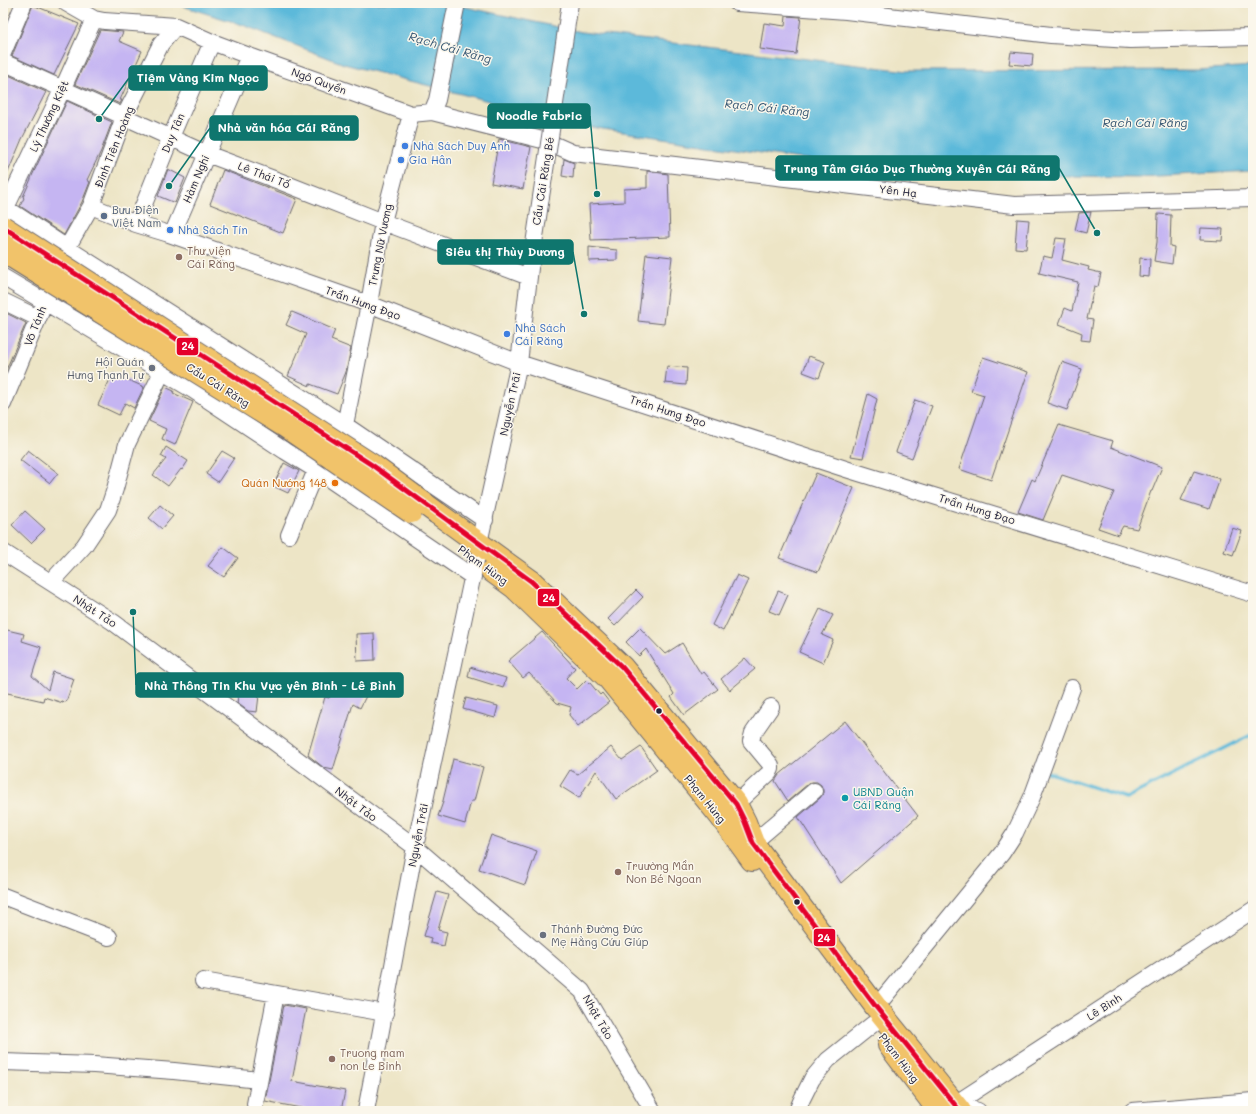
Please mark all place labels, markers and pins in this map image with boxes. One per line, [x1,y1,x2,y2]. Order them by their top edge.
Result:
callout: Tiệm Vàng Kim Ngọc [129,66,267,90]
callout: Noodle Fabric [488,104,590,128]
callout: Nhà văn hóa Cái Răng [210,116,358,140]
place label: Nhà Sách Duy Anh [413,138,510,153]
marker: Nhà Sách Duy Anh [400,141,410,151]
place label: Gia Hân [409,152,452,167]
marker: Gia Hân [396,155,406,165]
callout: Trung Tâm Giáo Dục Thường Xuyên Cái Răng [776,156,1059,180]
place label: Bưu Điện Việt Nam [112,202,161,230]
marker: Bưu Điện Việt Nam [99,211,109,221]
place label: Nhà Sách Tín [178,222,248,237]
marker: Nhà Sách Tín [165,225,175,235]
callout: Siêu thị Thùy Dương [438,240,573,264]
place label: Thư viện Cái Răng [187,243,235,271]
marker: Thư viện Cái Răng [174,252,184,262]
place label: Nhà Sách Cái Răng [515,320,565,348]
marker: Nhà Sách Cái Răng [502,329,512,339]
place label: Hội Quán Hưng Thạnh Tự [67,354,145,382]
marker: Hội Quán Hưng Thạnh Tự [147,363,157,373]
place label: Quán Nướng 148 [241,475,327,490]
marker: Quán Nướng 148 [330,478,340,488]
callout: Nhà Thông Tin Khu Vực yên Binh - Lê Bình [136,673,403,697]
unlabelled marker [654,706,664,716]
place label: UBND Quận Cái Răng [853,784,914,812]
marker: UBND Quận Cái Răng [840,793,850,803]
place label: Truường Mần Non Bé Ngoan [626,858,701,886]
marker: Truường Mần Non Bé Ngoan [613,867,623,877]
unlabelled marker [792,897,802,907]
place label: Thánh Đường Đức Mẹ Hằng Cứu Giúp [551,921,649,949]
marker: Thánh Đường Đức Mẹ Hằng Cứu Giúp [538,930,548,940]
place label: Truong mam non Le Binh [340,1045,405,1073]
marker: Truong mam non Le Binh [327,1054,337,1064]

